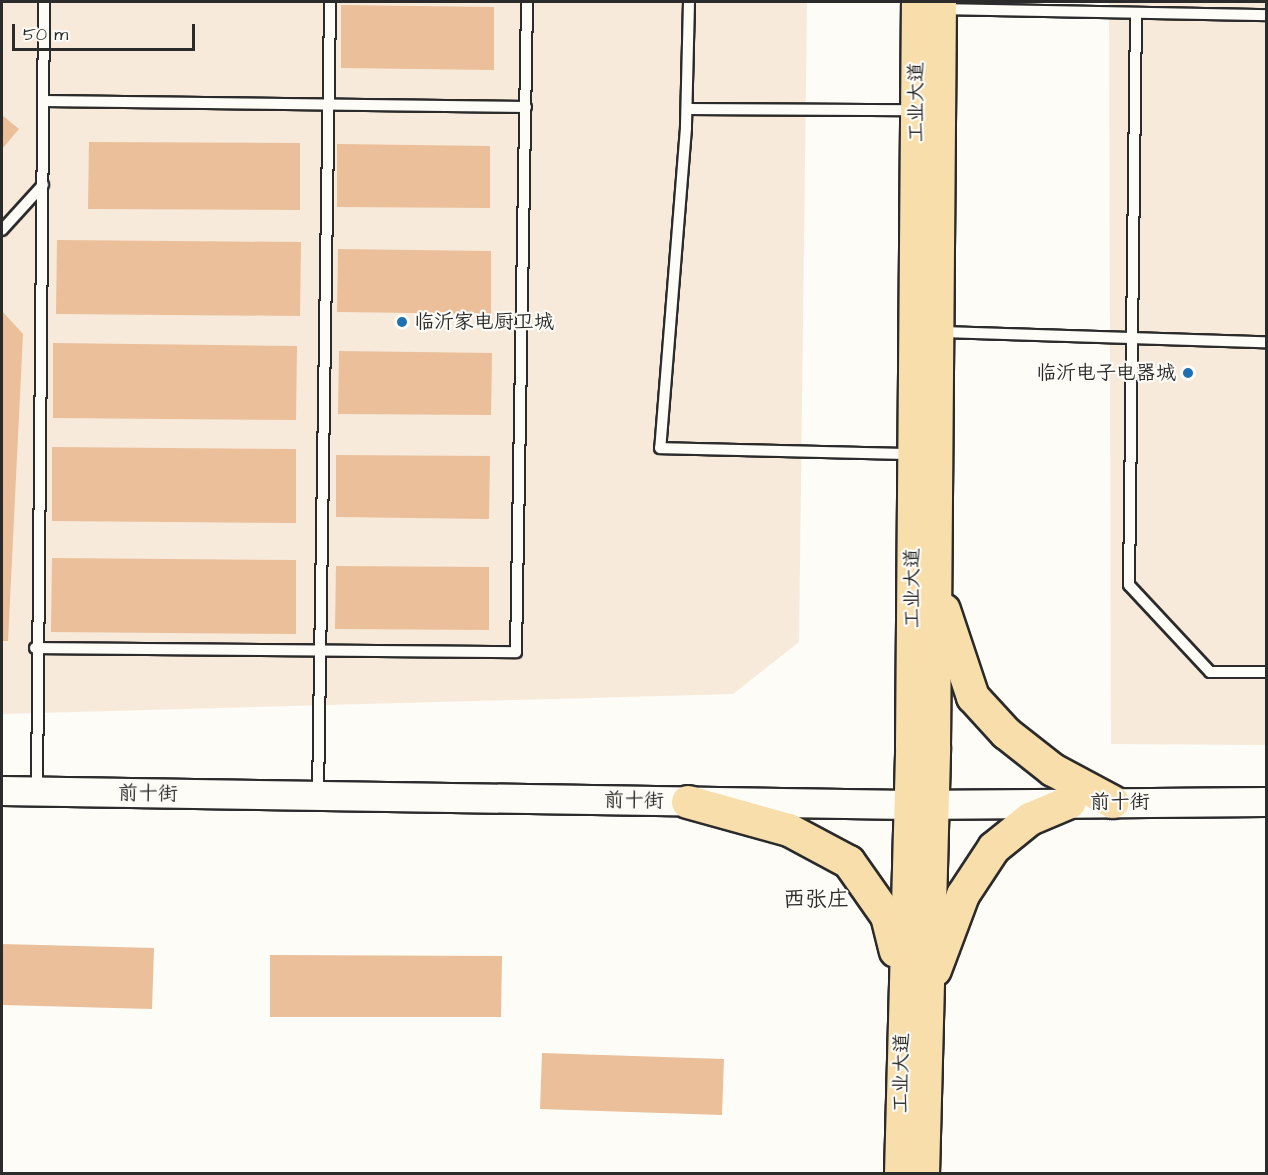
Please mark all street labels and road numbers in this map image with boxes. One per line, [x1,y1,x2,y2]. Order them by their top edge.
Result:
street label: 工业大道 [905,62,929,142]
street label: 工业大道 [901,548,925,628]
street label: 前十街 [118,781,178,807]
street label: 前十街 [604,788,664,814]
street label: 前十街 [1090,790,1150,814]
street label: 工业大道 [889,1033,915,1113]

